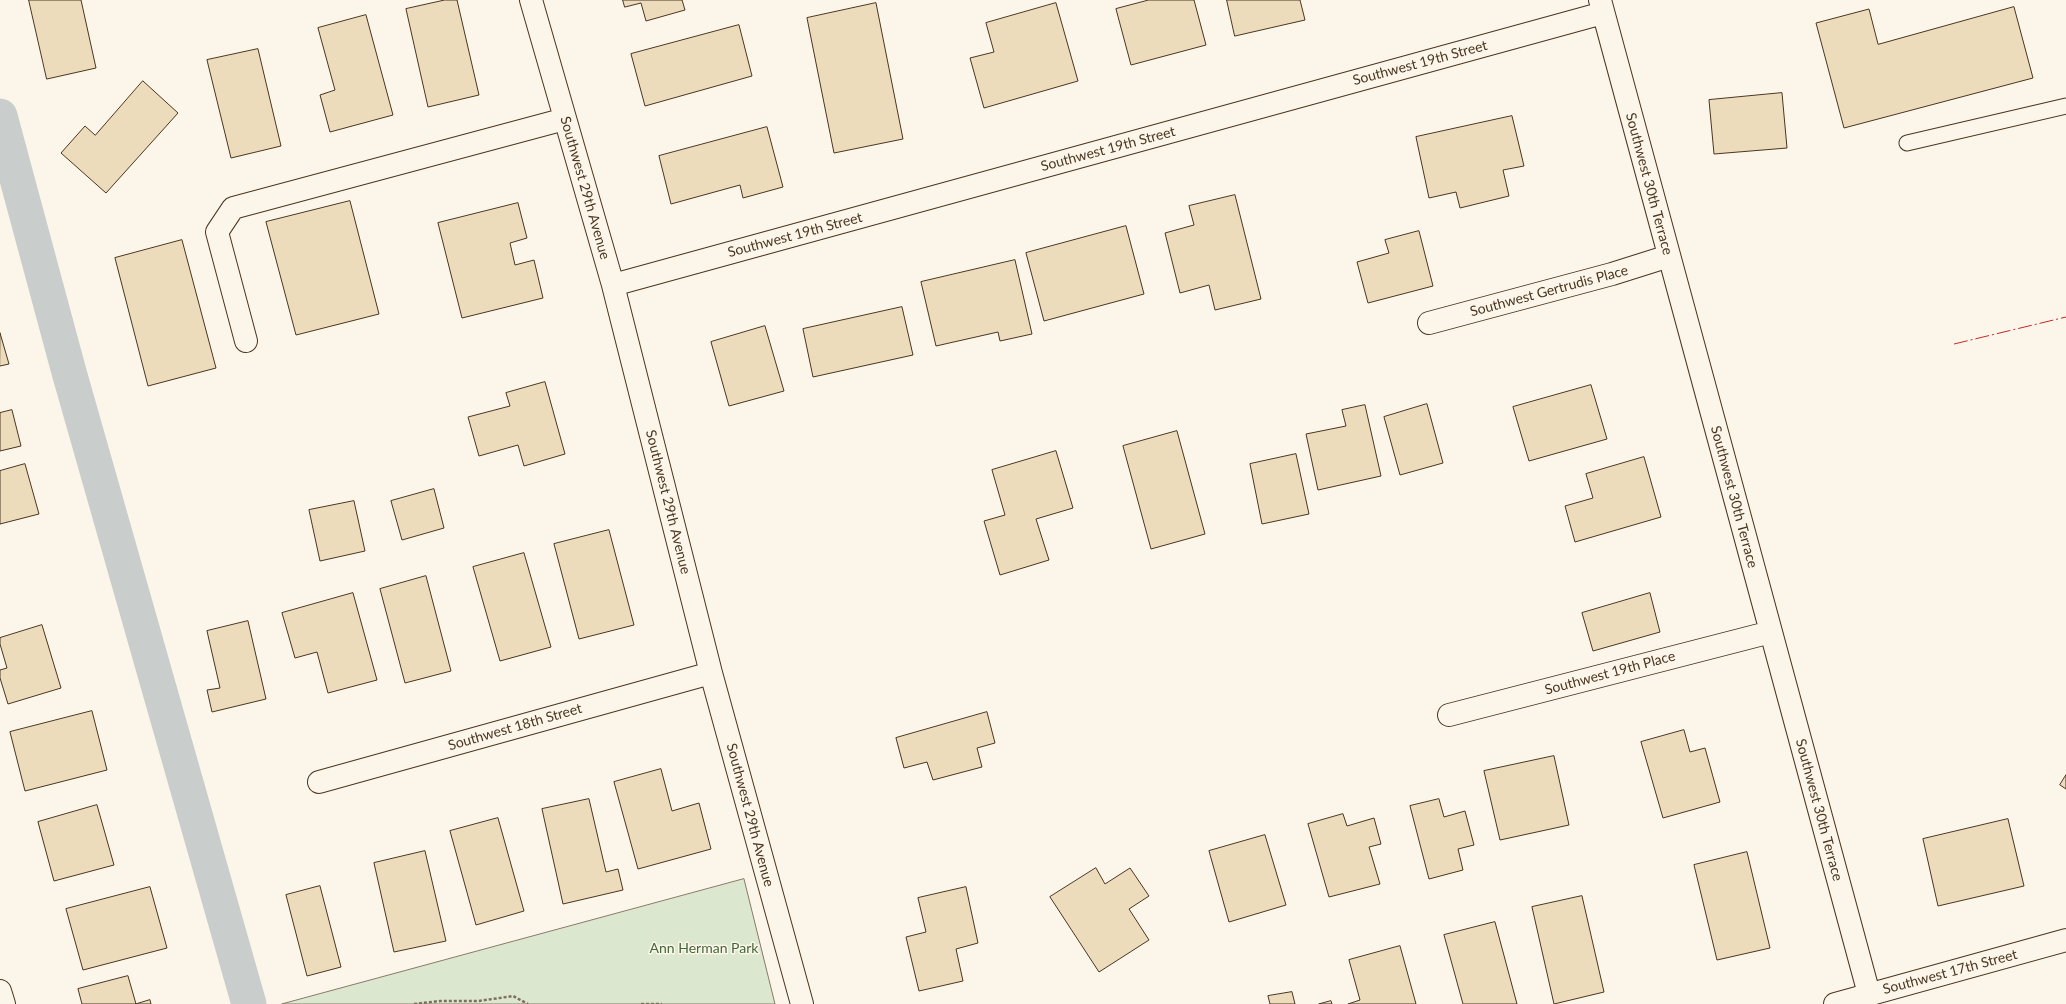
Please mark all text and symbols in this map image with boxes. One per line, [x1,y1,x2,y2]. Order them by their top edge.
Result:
street label: Southwest 19th Street [1351,37,1489,89]
street label: Southwest 30th Terrace [1622,111,1676,257]
street label: Southwest 29th Avenue [557,115,613,261]
street label: Southwest 19th Street [1039,123,1177,175]
street label: Southwest 19th Street [726,209,864,261]
street label: Southwest Gertrudis Place [1468,262,1630,320]
street label: Southwest 30th Terrace [1707,424,1761,570]
street label: Southwest 29th Avenue [642,428,694,576]
street label: Southwest 19th Place [1543,648,1677,698]
street label: Southwest 18th Street [446,700,584,754]
street label: Southwest 30th Terrace [1792,737,1846,883]
street label: Southwest 29th Avenue [723,741,777,889]
park label: Ann Herman Park [650,940,758,956]
street label: Southwest 17th Street [1881,946,2019,998]

